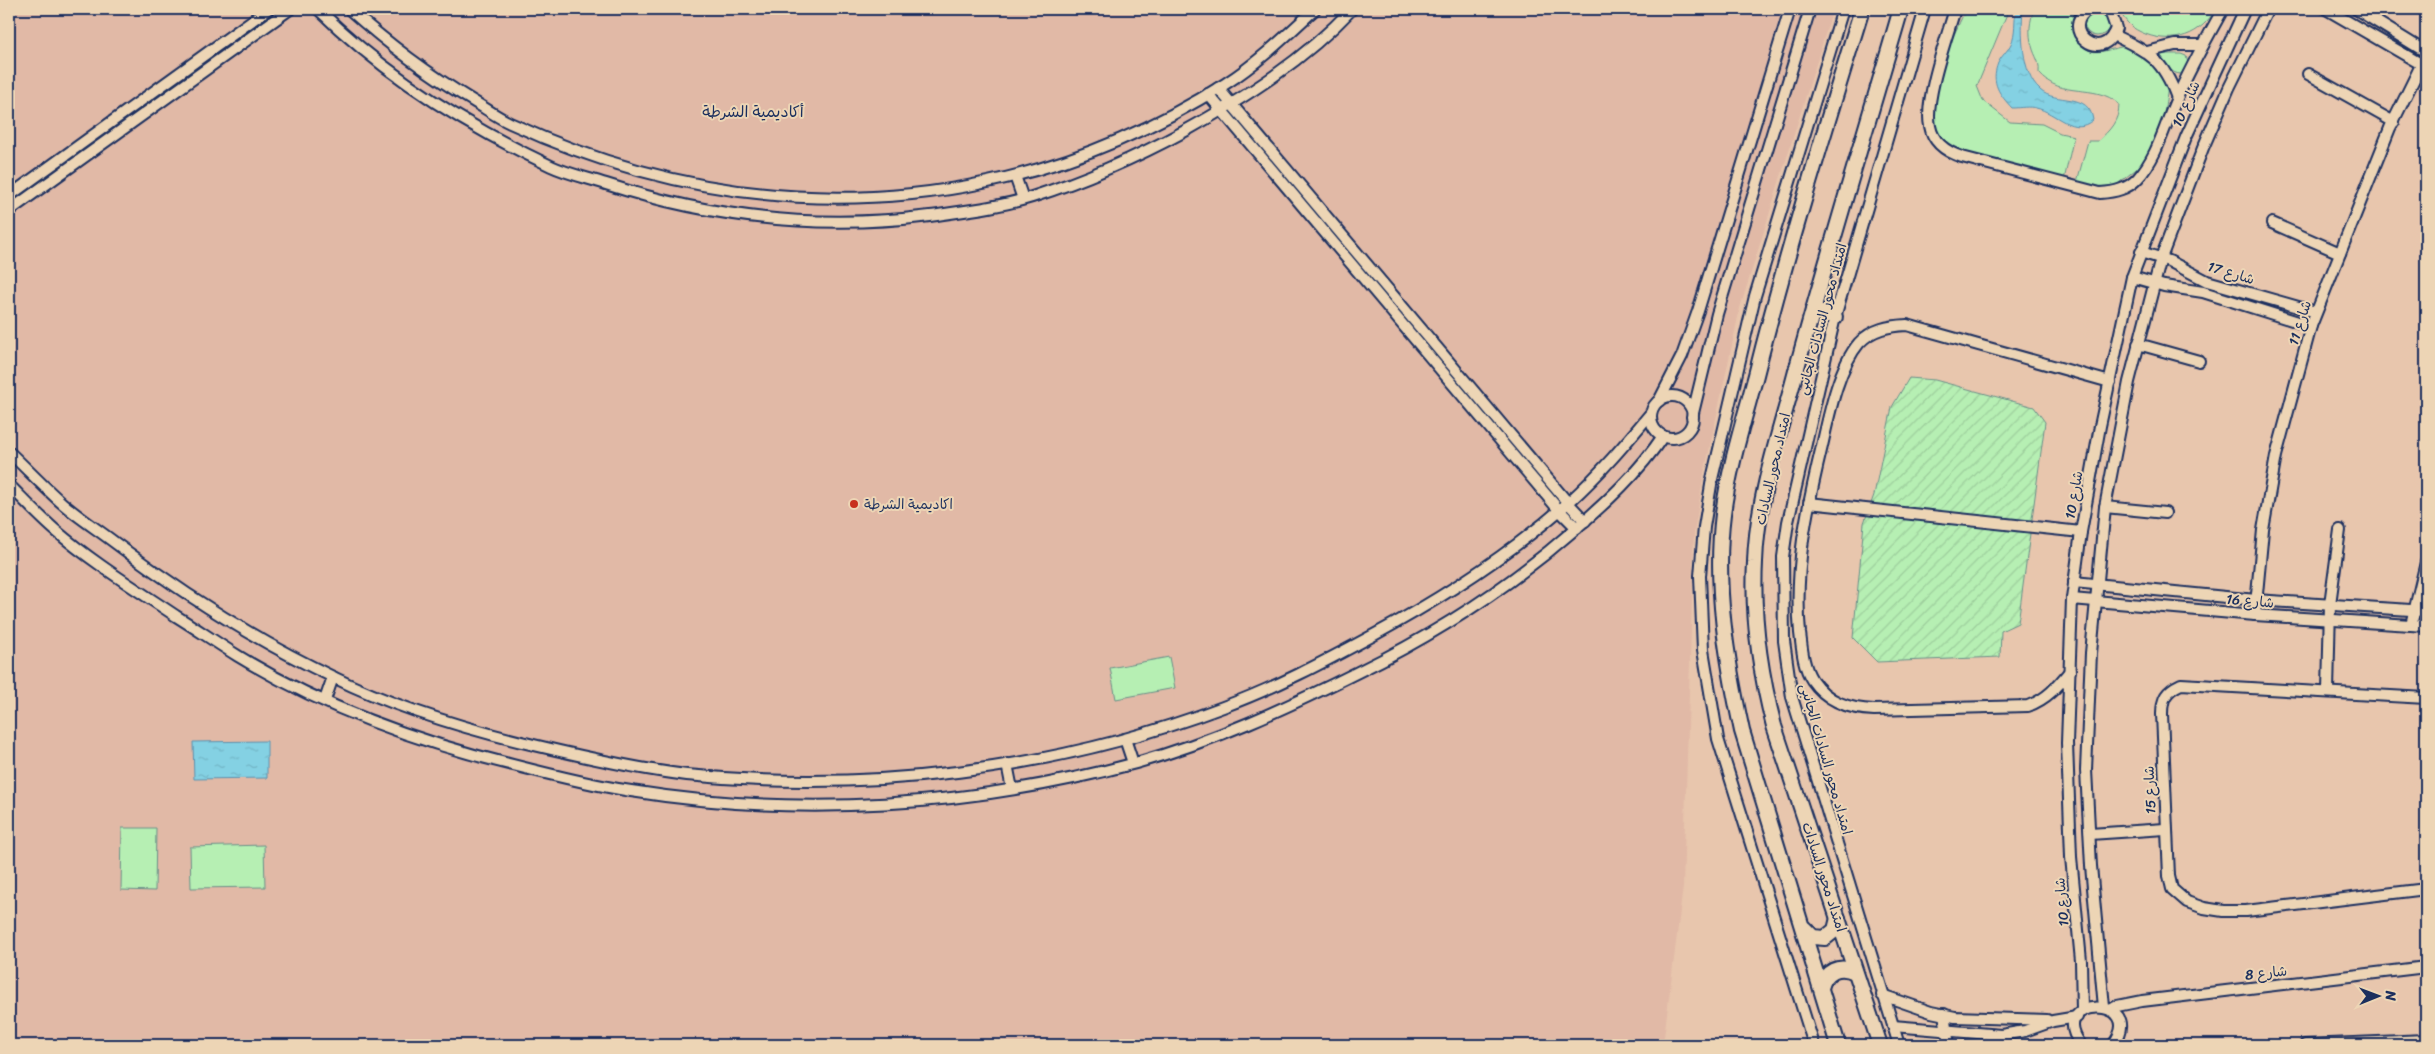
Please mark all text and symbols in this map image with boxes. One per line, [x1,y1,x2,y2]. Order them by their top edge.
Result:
street label: شارع 10 [2165,77,2207,131]
district label: أكاديمية الشرطة [702,97,804,126]
street label: امتداد محور السادات الجانبى [1790,240,1854,398]
street label: شارع 17 [2204,254,2258,292]
street label: شارع 11 [2281,297,2319,349]
street label: امتداد محور السادات [1748,410,1798,528]
street label: شارع 10 [2057,469,2091,521]
place label: اكاديمية الشرطة [864,492,953,517]
marker: اكاديمية الشرطة [848,498,860,510]
street label: شارع 16 [2225,586,2275,616]
street label: امتداد محور السادات الجانبى [1792,680,1860,838]
street label: شارع 15 [2137,765,2163,815]
street label: امتداد محور السادات [1794,819,1854,935]
street label: شارع 10 [2047,877,2077,927]
street label: شارع 8 [2244,958,2288,988]
north arrow [2352,972,2402,1022]
text: N [2378,990,2403,1001]

